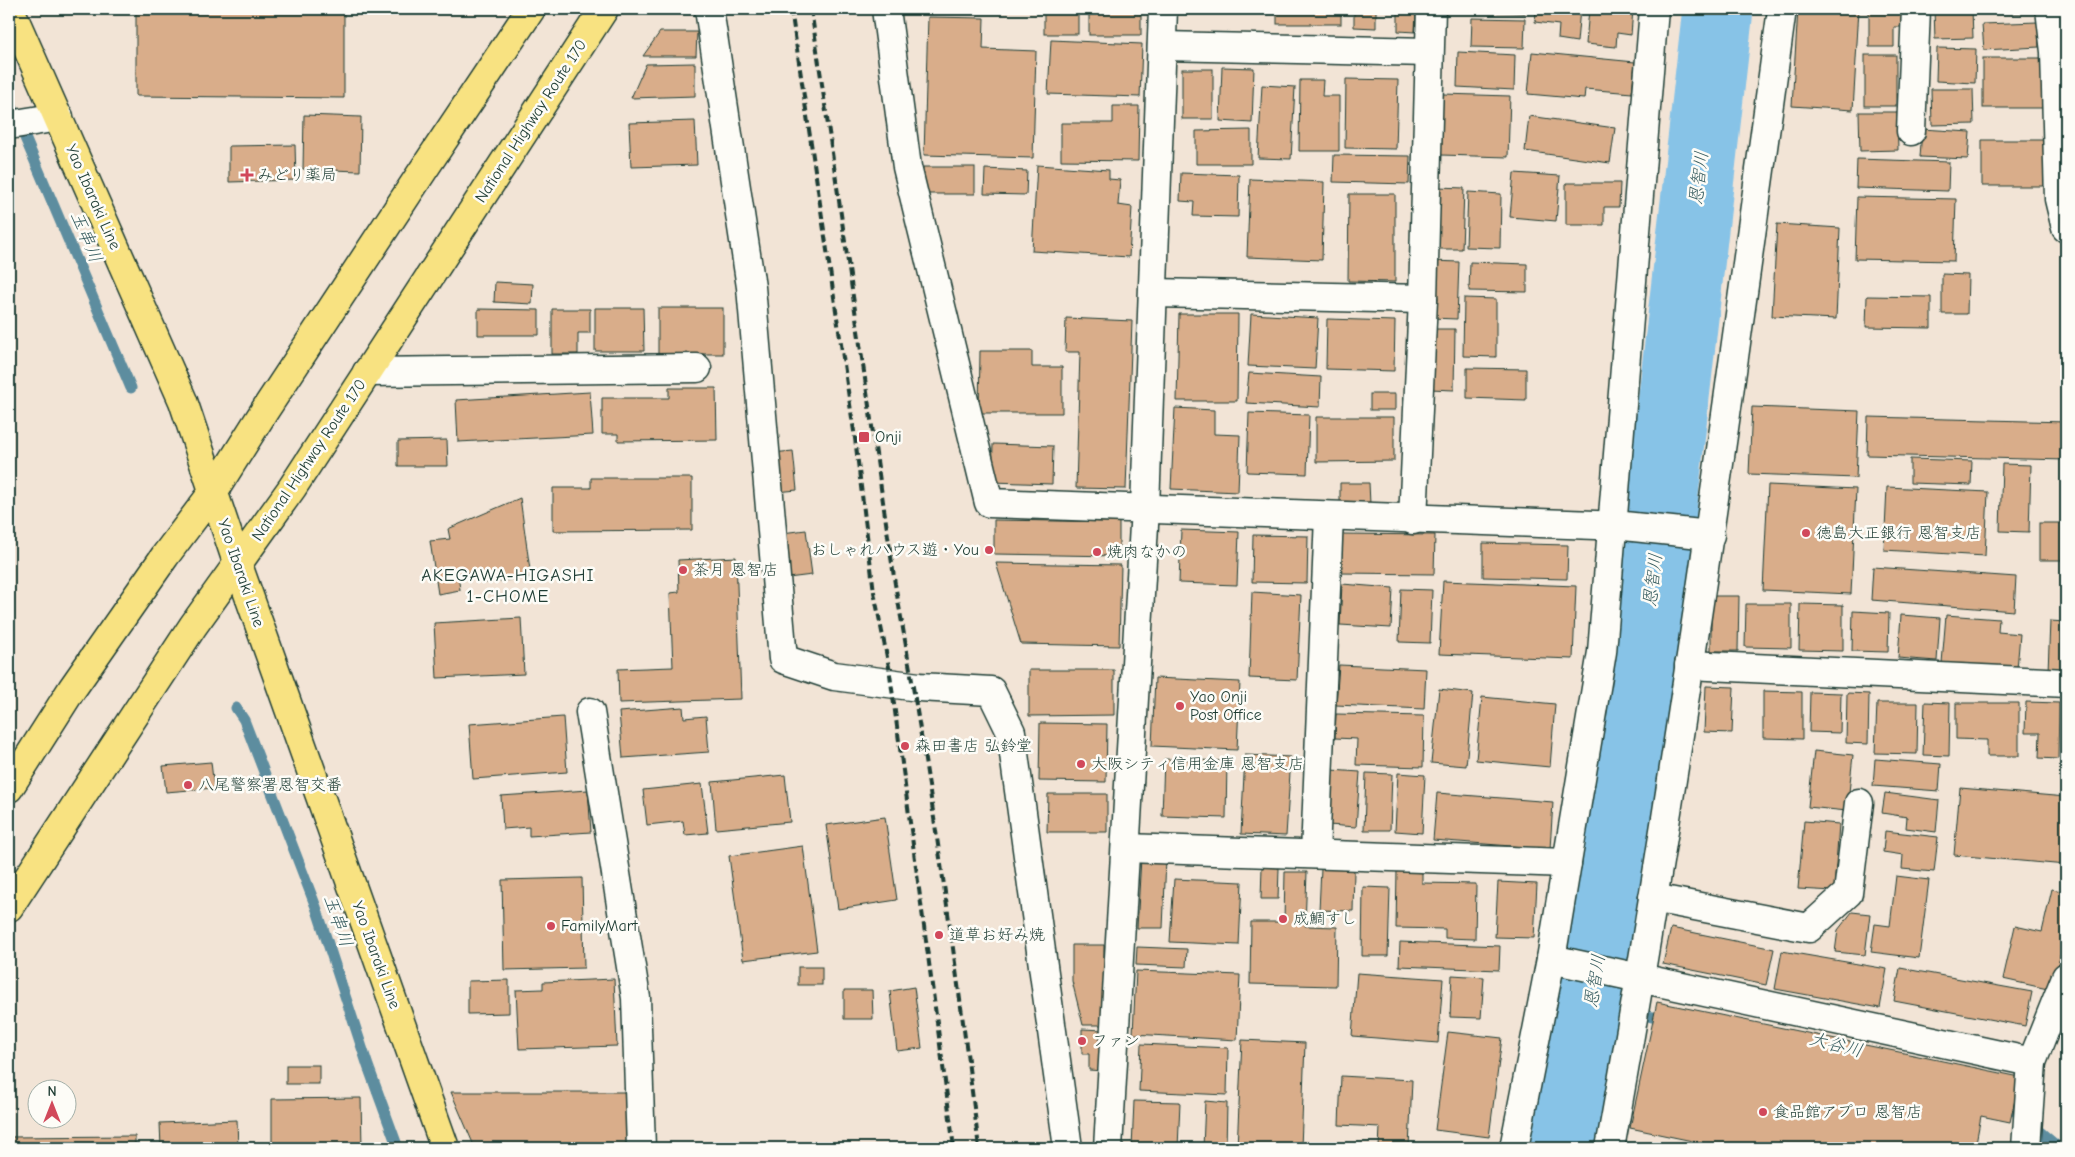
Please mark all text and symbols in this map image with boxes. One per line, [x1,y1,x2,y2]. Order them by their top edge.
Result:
street label: National Highway Route 170 [471,36,591,206]
street label: Yao Ibaraki Line [62,142,124,252]
water label: 恩智川 [1685,150,1713,206]
place label: みどり薬局 [257,166,337,184]
marker: みどり薬局 [241,169,253,181]
water label: 玉串川 [66,208,106,266]
street label: National Highway Route 170 [248,376,370,544]
place label: Onji [875,428,902,446]
marker: Onji [857,430,871,444]
street label: Yao Ibaraki Line [214,517,268,629]
place label: 徳島大正銀行 恩智支店 [1816,524,1981,542]
marker: 徳島大正銀行 恩智支店 [1800,527,1812,539]
place label: おしゃれハウス遊・You [811,541,979,559]
place label: 焼肉なかの [1107,543,1187,561]
marker: おしゃれハウス遊・You [983,544,995,556]
marker: 焼肉なかの [1091,546,1103,558]
water label: 恩智川 [1639,552,1667,608]
place label: 茶月 恩智店 [693,561,778,579]
marker: 茶月 恩智店 [677,564,689,576]
district label: AKEGAWA-HIGASHI 1-CHOME [421,565,595,607]
place label: Yao Onji Post Office [1190,688,1262,724]
marker: Yao Onji Post Office [1174,700,1186,712]
place label: 森田書店 弘鈴堂 [915,737,1032,755]
marker: 森田書店 弘鈴堂 [899,740,911,752]
place label: 大阪シティ信用金庫 恩智支店 [1091,755,1304,773]
marker: 大阪シティ信用金庫 恩智支店 [1075,758,1087,770]
place label: 八尾警察署恩智交番 [198,776,342,794]
marker: 八尾警察署恩智交番 [182,779,194,791]
water label: 玉串川 [319,892,357,950]
street label: Yao Ibaraki Line [348,899,404,1011]
place label: 成鯛すし [1293,910,1357,928]
marker: 成鯛すし [1277,913,1289,925]
place label: FamilyMart [561,917,638,935]
marker: FamilyMart [545,920,557,932]
place label: 道草お好み焼 [949,926,1045,944]
marker: 道草お好み焼 [933,929,945,941]
water label: 恩智川 [1580,953,1610,1009]
water label: 大谷川 [1807,1028,1865,1062]
place label: ファン [1092,1032,1140,1050]
marker: ファン [1076,1035,1088,1047]
north arrow [28,1080,78,1130]
text: N [47,1083,57,1100]
place label: 食品館アプロ 恩智店 [1773,1103,1922,1121]
marker: 食品館アプロ 恩智店 [1757,1106,1769,1118]

